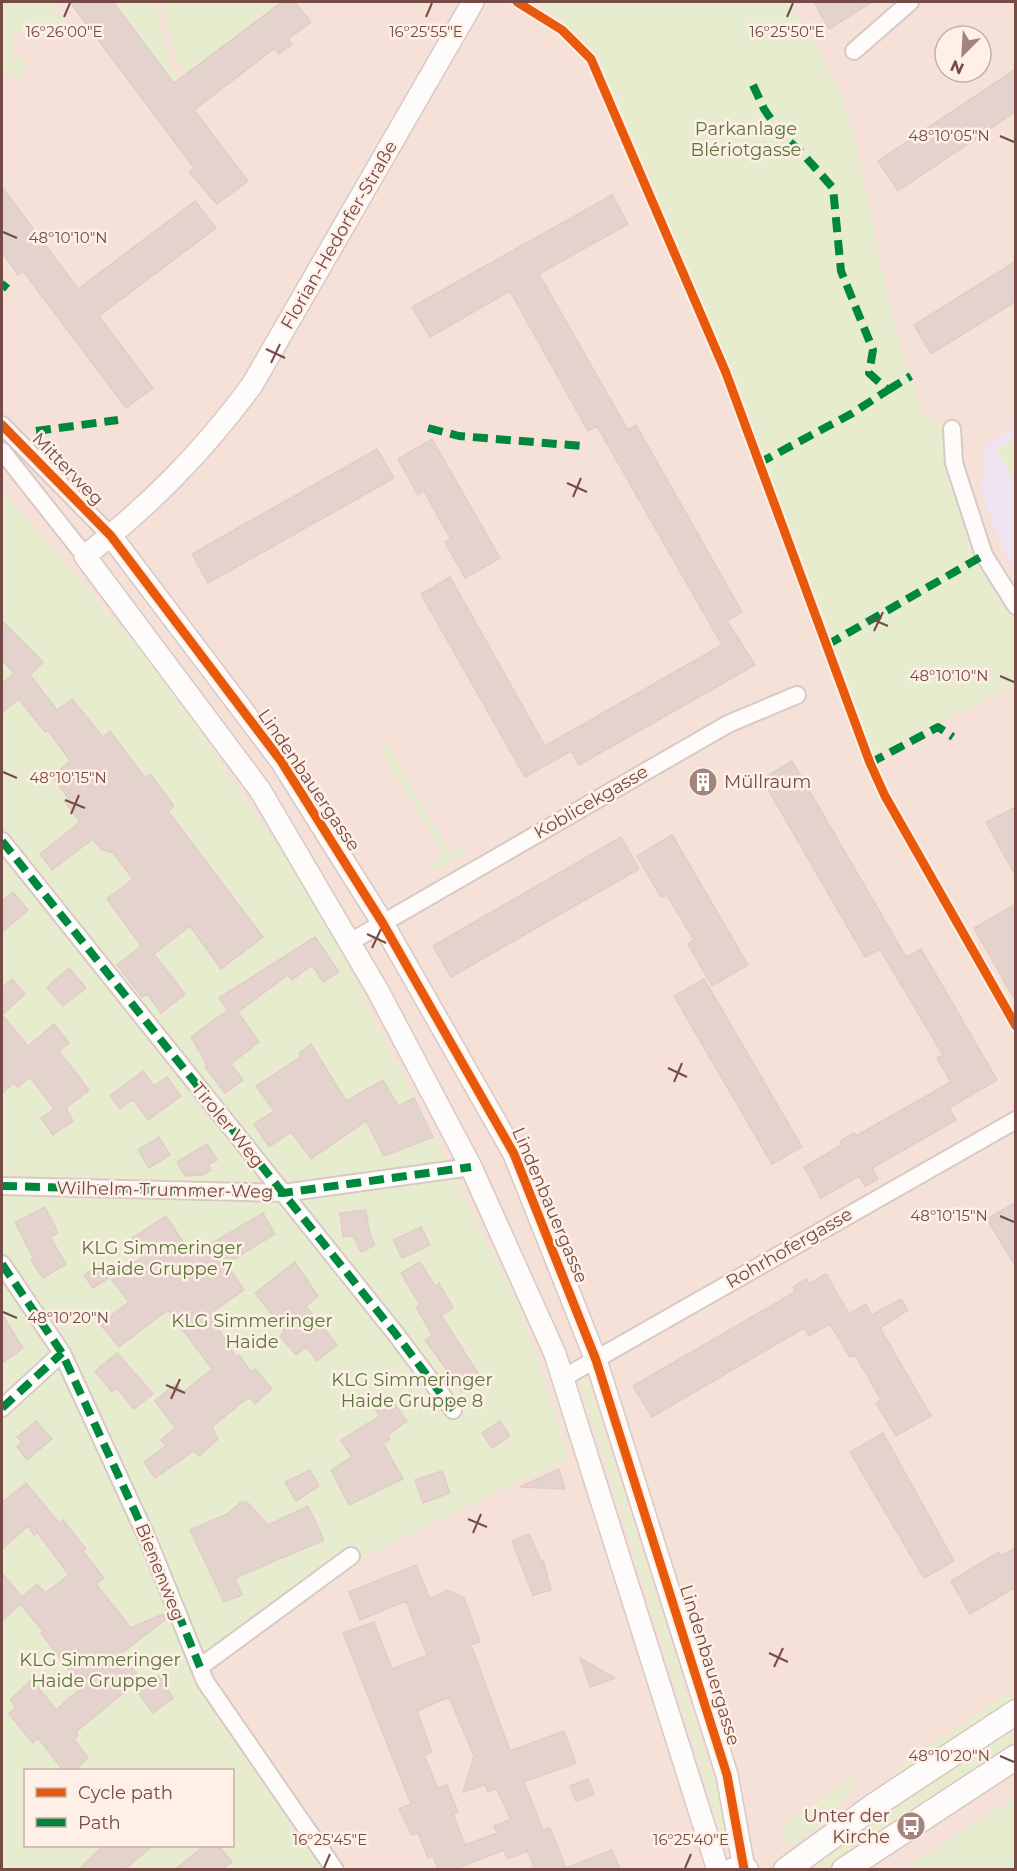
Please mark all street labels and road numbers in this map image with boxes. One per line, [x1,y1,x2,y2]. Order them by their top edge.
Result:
street label: Florian-Hedorfer-Straße [276,137,402,333]
street label: Mitterweg [28,428,108,510]
street label: Lindenbauergasse [253,705,365,855]
street label: Koblicekgasse [530,760,652,844]
street label: Tiroler Weg [187,1078,269,1172]
street label: Lindenbauergasse [507,1124,593,1286]
street label: Wilhelm-Trummer-Weg [56,1177,274,1203]
street label: Rohrhofergasse [722,1203,856,1293]
street label: Bienenweg [130,1520,190,1624]
street label: Lindenbauergasse [675,1582,745,1748]

